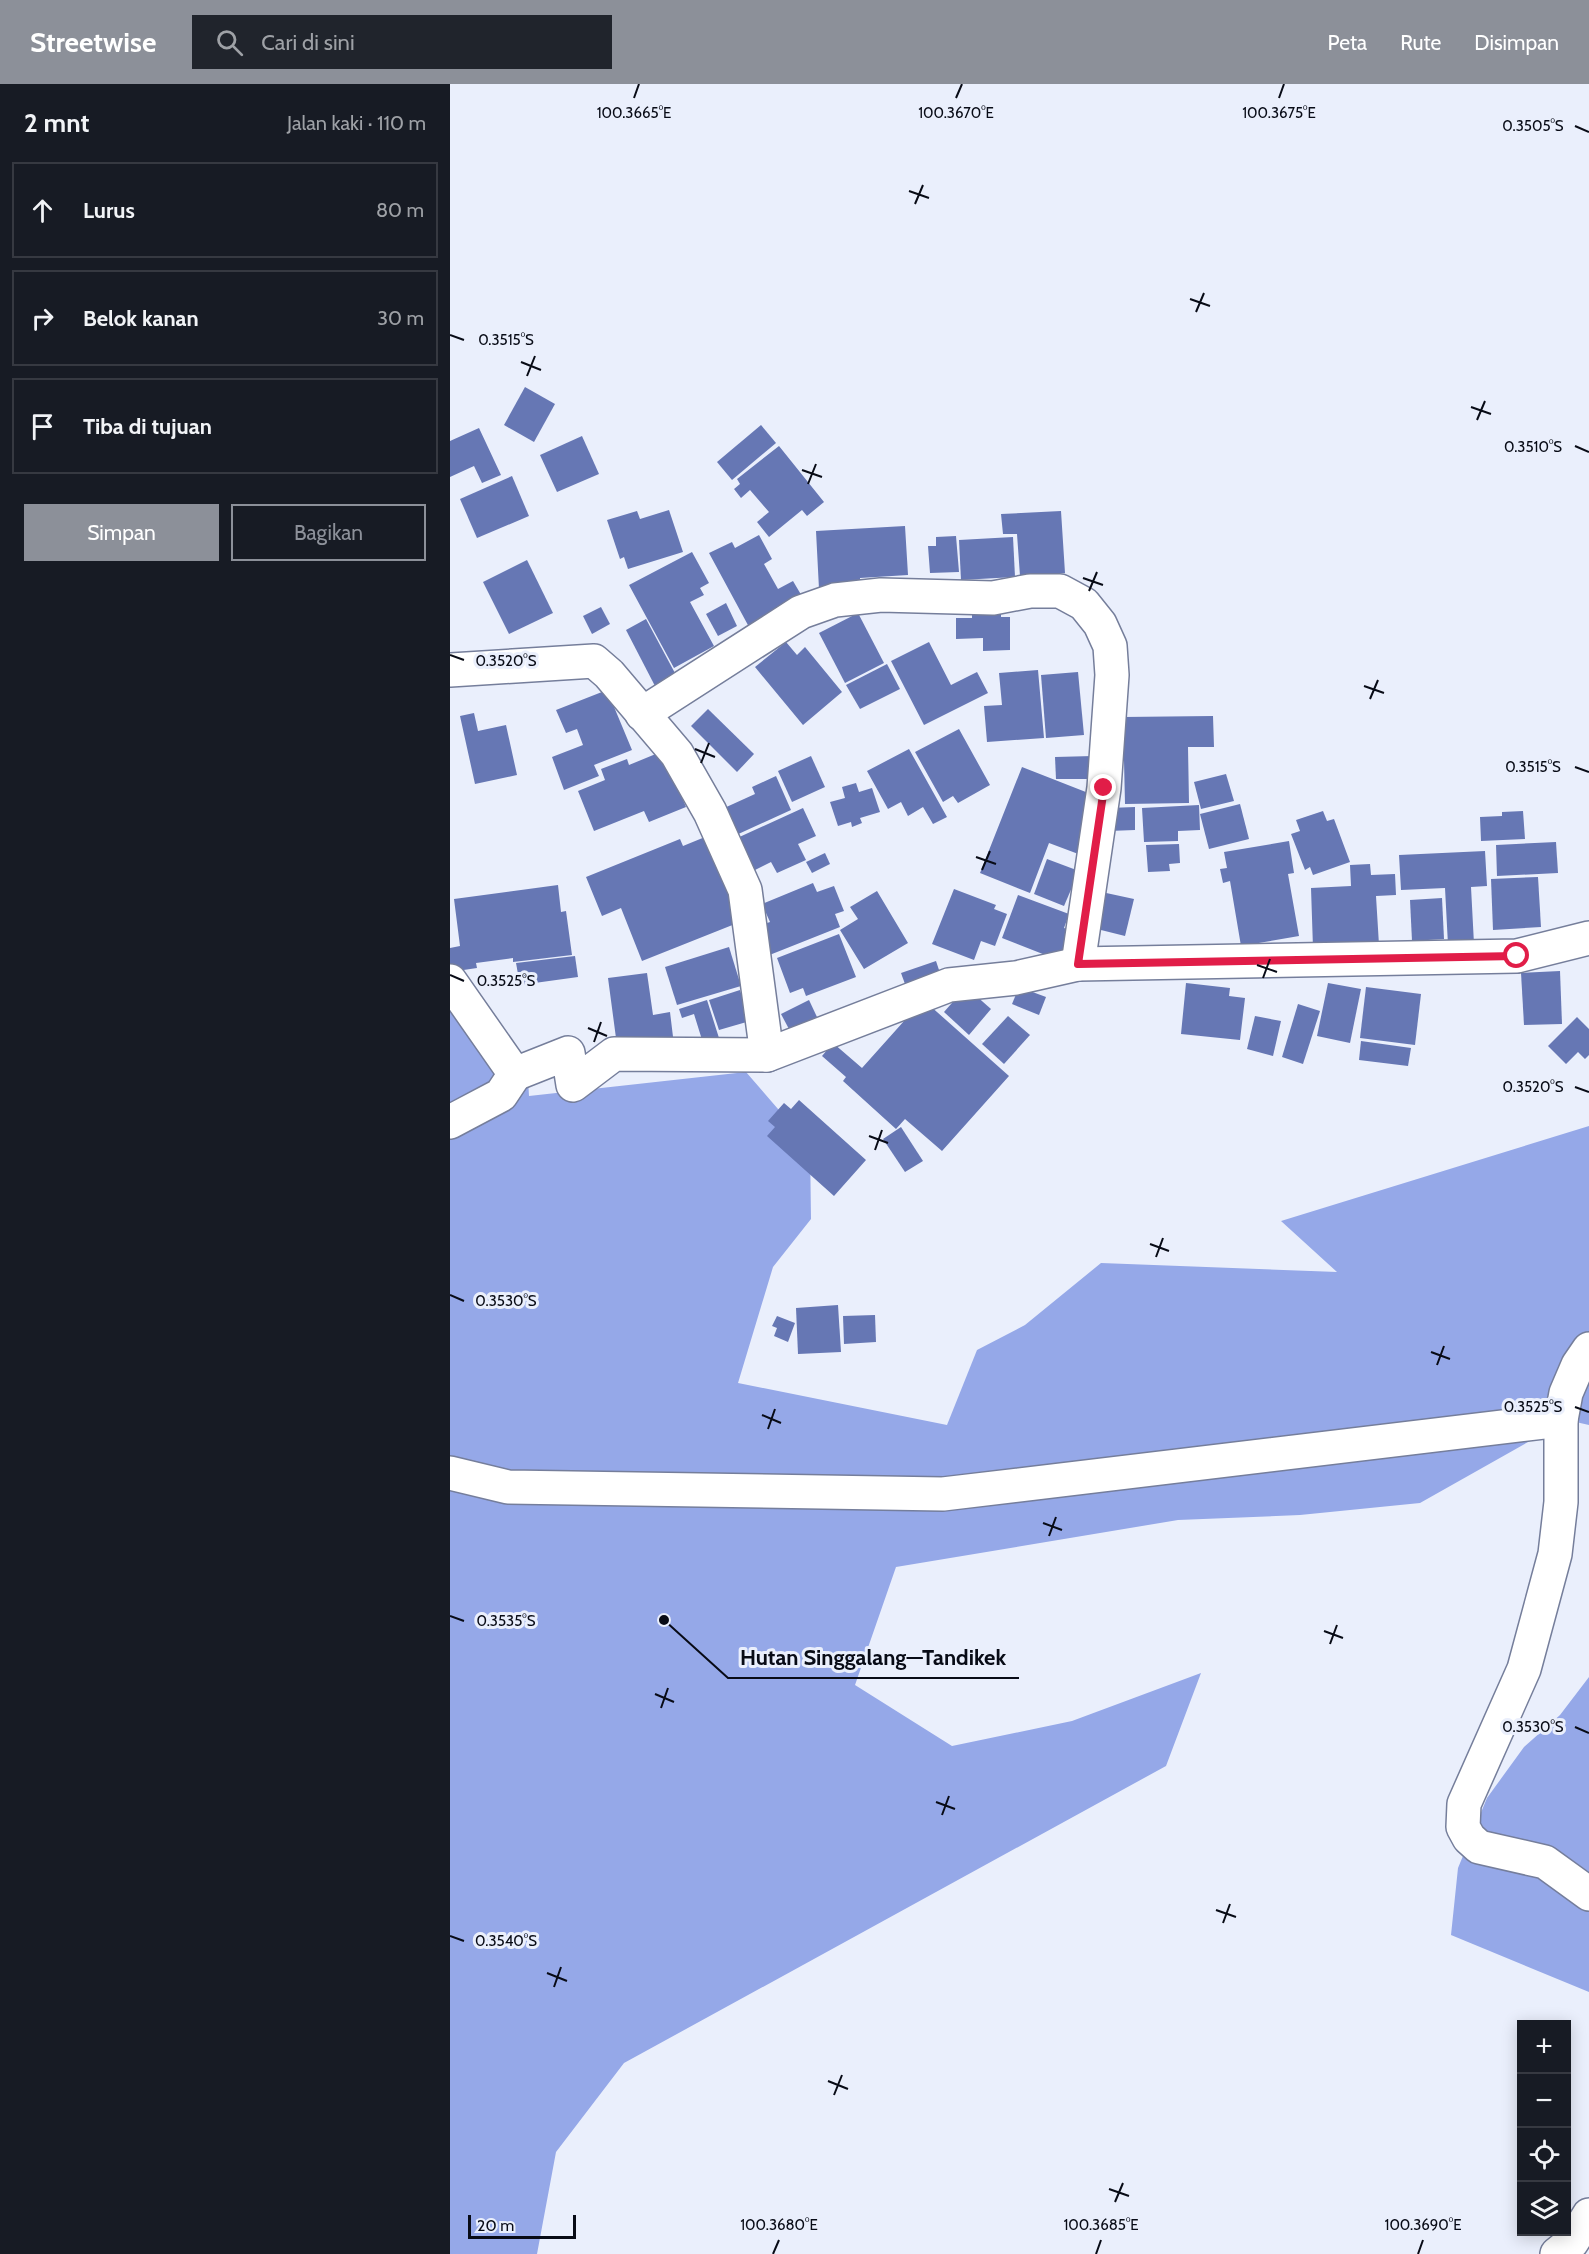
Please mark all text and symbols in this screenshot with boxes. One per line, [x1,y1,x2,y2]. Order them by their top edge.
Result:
search box [192,15,612,69]
text: Streetwise [30,25,156,59]
icon: search [213,26,246,59]
text: Cari di sini [261,29,355,56]
text: Peta [1328,30,1367,55]
text: Rute [1400,30,1441,55]
text: Disimpan [1474,30,1559,55]
text: 100.3665°E [597,104,671,122]
text: 100.3670°E [918,104,994,122]
text: 100.3675°E [1242,104,1316,122]
text: 2 mnt [24,107,89,139]
text: Jalan kaki · 110 m [287,111,426,135]
text: 0.3505°S [1502,117,1564,135]
icon: ahead [26,194,59,227]
text: Lurus [83,197,135,224]
text: 80 m [376,198,424,222]
icon: right [26,302,59,335]
text: Belok kanan [83,305,199,332]
text: 30 m [377,306,424,330]
text: 0.3515°S [478,331,534,349]
icon: arrive [26,410,59,443]
text: Tiba di tujuan [83,413,212,440]
text: 0.3510°S [1504,438,1562,456]
button: Simpan [24,504,219,561]
button: Bagikan [231,504,426,561]
text: 0.3520°S [475,652,537,670]
text: 0.3515°S [1505,758,1561,776]
route end [1090,774,1116,800]
route start [1503,942,1529,968]
text: 0.3525°S [477,972,536,990]
text: 0.3520°S [1502,1078,1564,1096]
text: 0.3530°S [475,1292,537,1310]
text: 0.3525°S [1504,1398,1563,1416]
text: 0.3535°S [477,1612,536,1630]
callout: Hutan Singgalang—Tandikek [728,1638,1019,1678]
text: Hutan Singgalang—Tandikek [740,1644,1006,1671]
text: 0.3530°S [1502,1718,1564,1736]
text: 0.3540°S [475,1932,537,1950]
map controls [1517,2020,1571,2236]
button: + [1517,2020,1571,2074]
button: − [1517,2074,1571,2128]
button: locate [1517,2128,1571,2182]
button: layers [1517,2182,1571,2236]
scale bar [468,2212,576,2240]
text: 20 m [477,2216,514,2235]
text: 100.3680°E [740,2216,818,2234]
text: 100.3685°E [1063,2216,1139,2234]
text: 100.3690°E [1385,2216,1461,2234]

